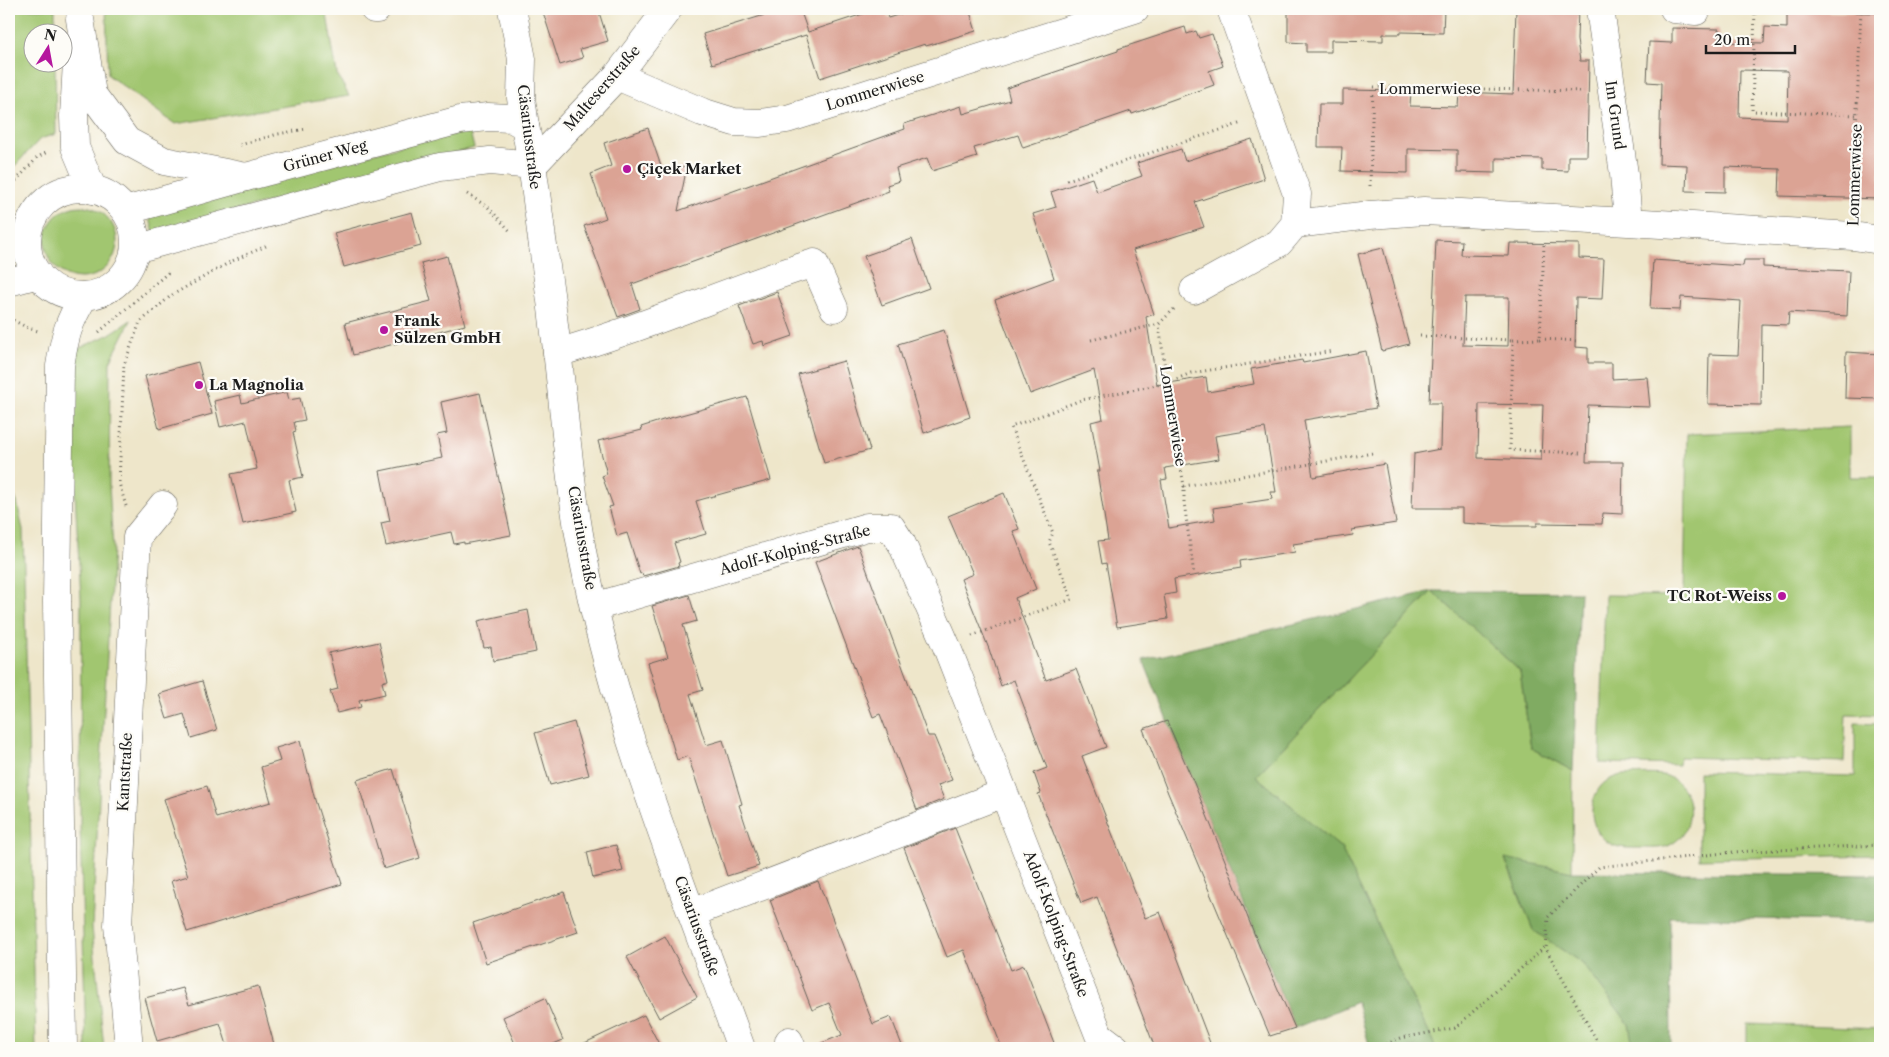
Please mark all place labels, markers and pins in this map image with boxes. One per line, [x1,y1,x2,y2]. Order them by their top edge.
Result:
place label: Çiçek Market [637,159,741,178]
marker: Çiçek Market [621,163,633,175]
place label: Frank Sülzen GmbH [394,311,501,347]
marker: Frank Sülzen GmbH [378,324,390,336]
place label: La Magnolia [209,375,304,394]
marker: La Magnolia [193,379,205,391]
place label: TC Rot-Weiss [1667,586,1772,605]
marker: TC Rot-Weiss [1776,590,1788,602]

